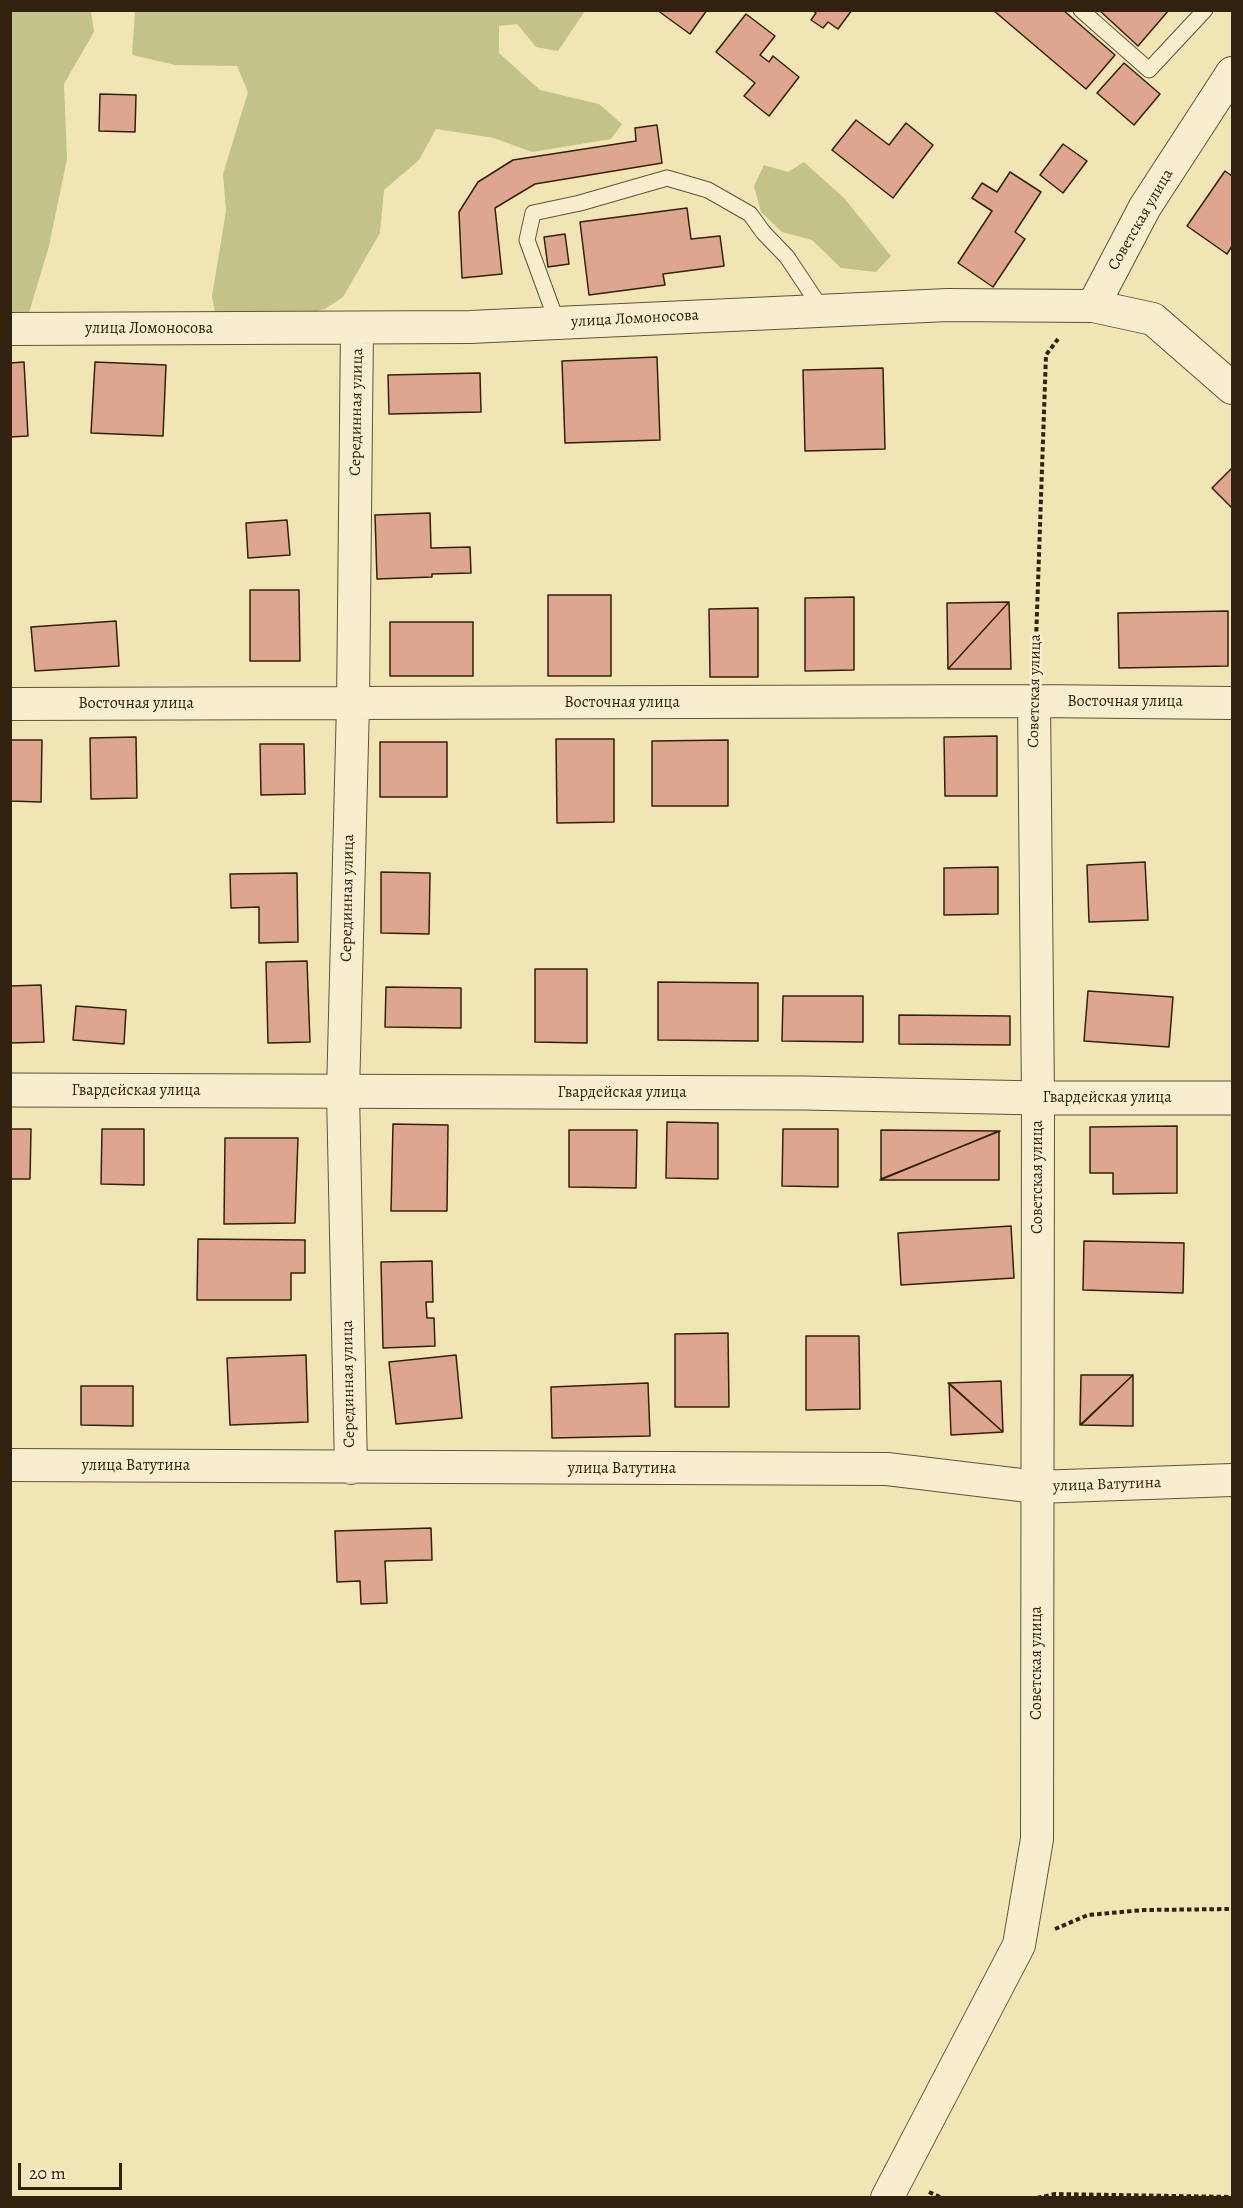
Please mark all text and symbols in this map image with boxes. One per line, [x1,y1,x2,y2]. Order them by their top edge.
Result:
street label: Советская улица [1104,166,1178,274]
street label: улица Ломоносова [570,306,700,332]
street label: улица Ломоносова [85,319,213,339]
street label: Серединная улица [346,348,368,476]
street label: Советская улица [1024,634,1046,748]
street label: Восточная улица [1067,692,1183,712]
street label: Восточная улица [564,693,680,713]
street label: Восточная улица [78,694,194,714]
street label: Серединная улица [337,834,359,962]
street label: Гвардейская улица [71,1081,201,1101]
street label: Гвардейская улица [557,1083,687,1103]
street label: Гвардейская улица [1042,1088,1172,1108]
street label: Советская улица [1028,1120,1048,1234]
street label: Серединная улица [338,1320,360,1448]
street label: улица Ватутина [82,1456,190,1476]
street label: улица Ватутина [568,1459,676,1479]
street label: улица Ватутина [1052,1474,1162,1496]
street label: Советская улица [1027,1606,1047,1720]
scale bar [21,2151,124,2189]
text: 20 m [29,2161,66,2185]

